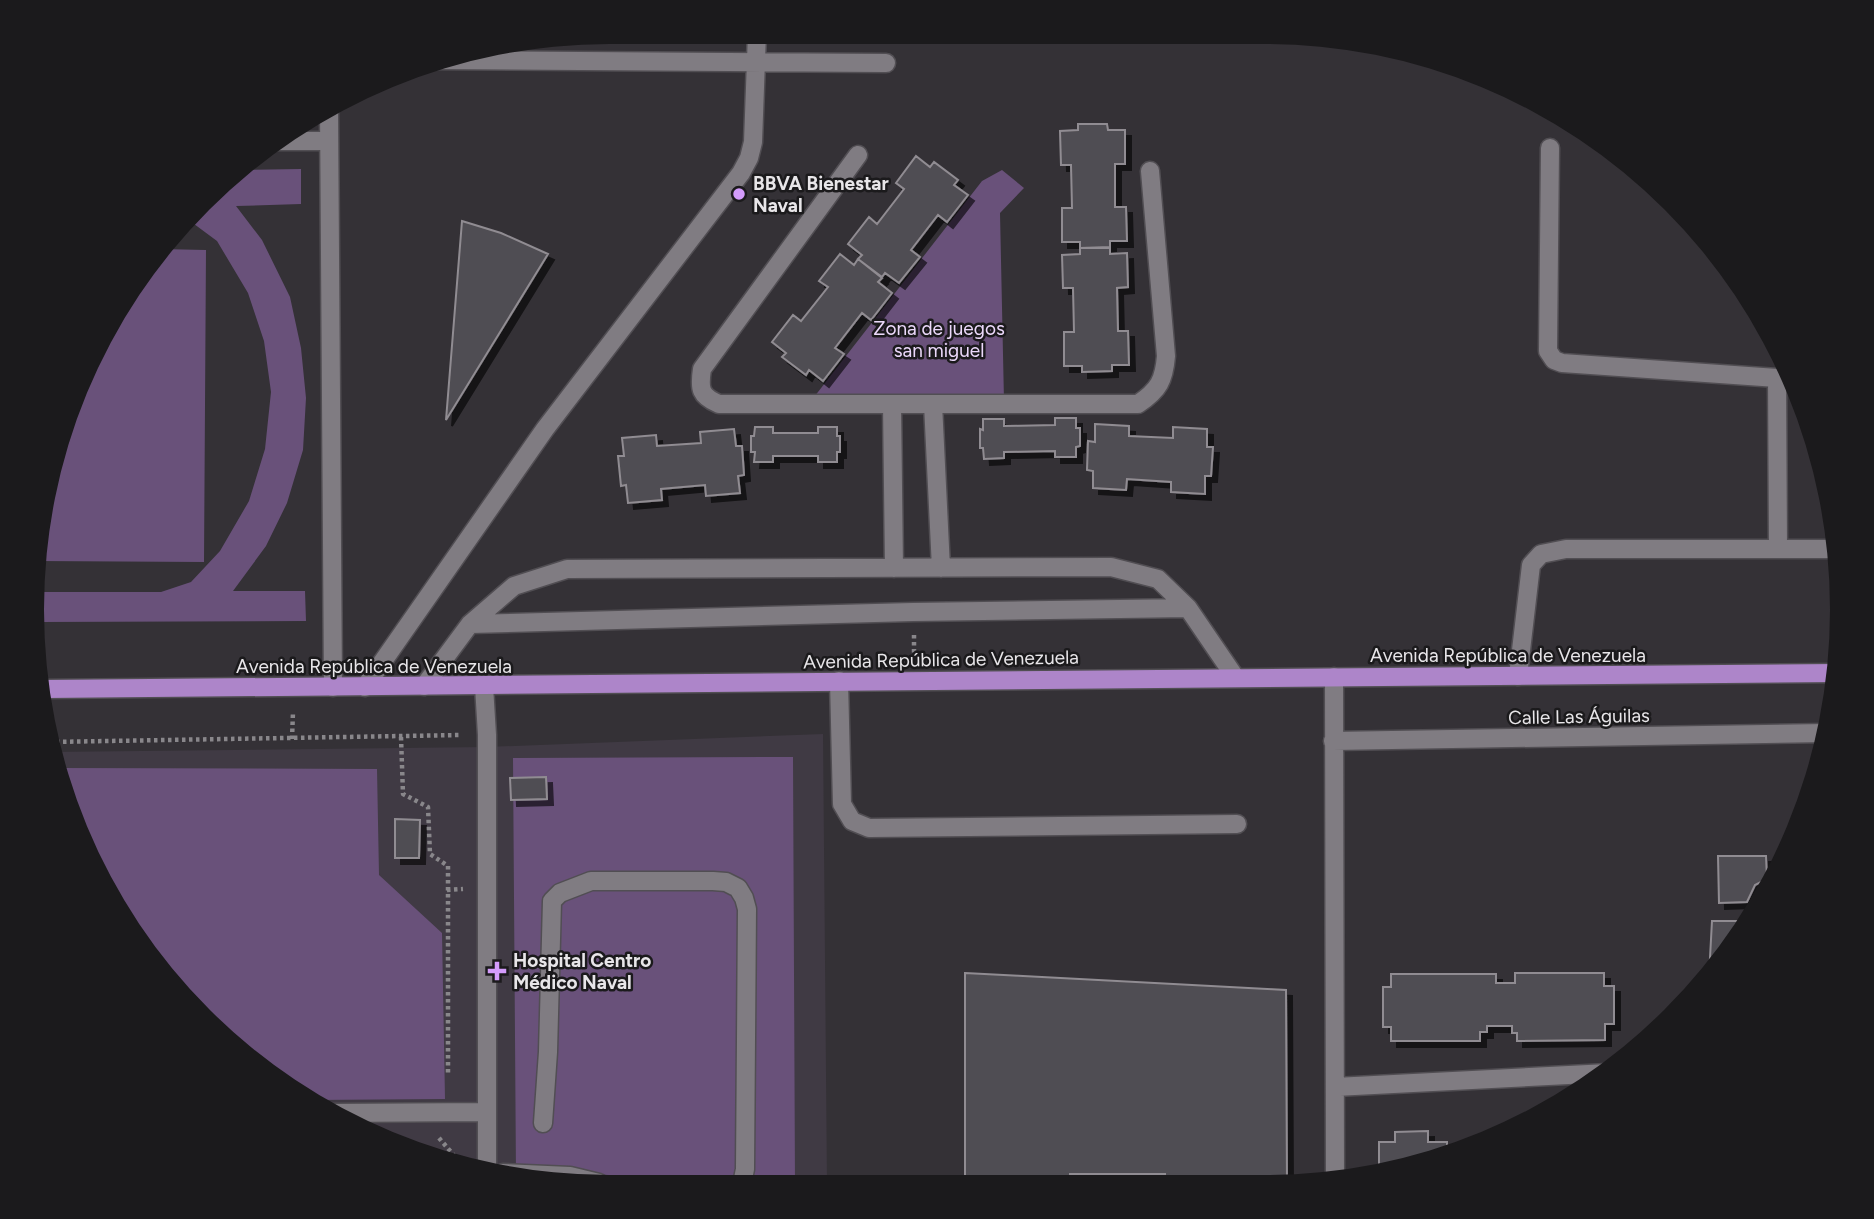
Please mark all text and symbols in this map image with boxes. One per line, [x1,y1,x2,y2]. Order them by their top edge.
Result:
place label: BBVA Bienestar Naval [753,172,889,217]
marker: BBVA Bienestar Naval [731,186,747,202]
park label: Zona de juegos san miguel [873,317,1005,362]
street label: Avenida República de Venezuela [1370,644,1646,667]
street label: Avenida República de Venezuela [803,646,1079,673]
street label: Avenida República de Venezuela [236,655,512,678]
street label: Calle Las Águilas [1508,704,1650,729]
place label: Hospital Centro Médico Naval [513,949,651,994]
marker: Hospital Centro Médico Naval [487,961,507,981]

